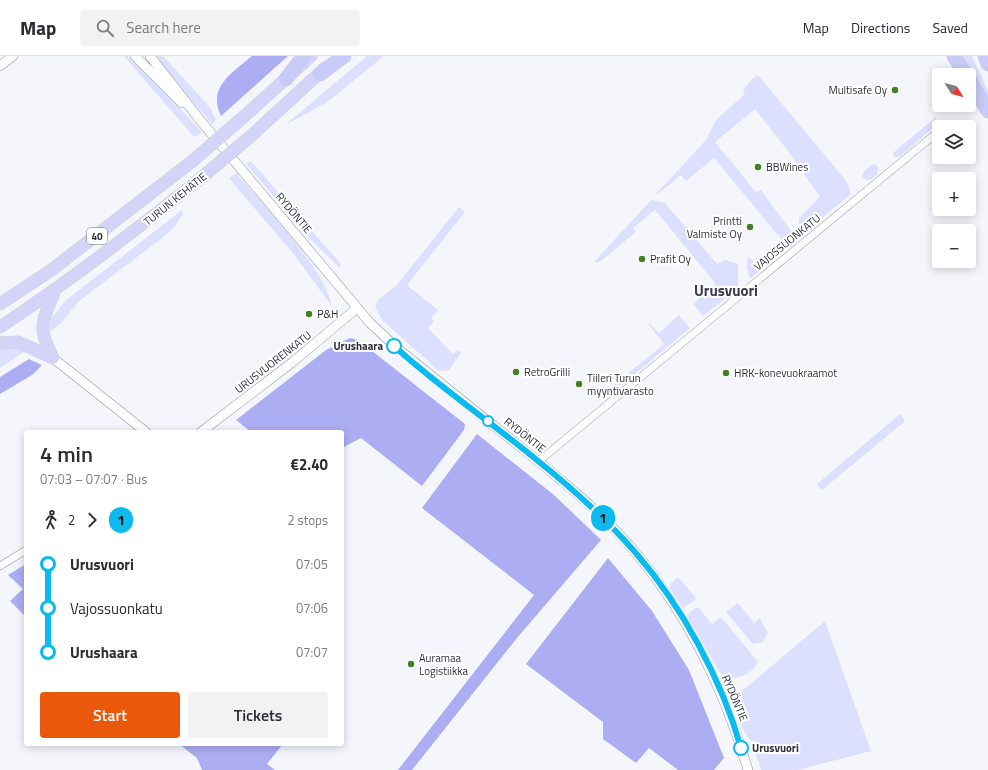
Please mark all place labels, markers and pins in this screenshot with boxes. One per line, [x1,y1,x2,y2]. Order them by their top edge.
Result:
place label: Multisafe Oy [828,82,888,98]
marker: Multisafe Oy [890,85,900,95]
place label: BBWines [766,159,808,175]
marker: BBWines [753,162,763,172]
place label: Printti Valmiste Oy [687,213,743,242]
marker: Printti Valmiste Oy [745,222,755,232]
place label: Prafit Oy [650,251,691,267]
marker: Prafit Oy [637,254,647,264]
place label: P&H [317,306,339,322]
marker: P&H [304,309,314,319]
place label: Urushaara [333,338,383,354]
marker: Urushaara [386,338,402,354]
place label: RetroGrilli [524,364,570,380]
place label: HRK-konevuokraamot [734,365,837,381]
marker: RetroGrilli [511,367,521,377]
marker: HRK-konevuokraamot [721,368,731,378]
place label: Tiileri Turun myyntivarasto [587,370,654,399]
marker: Tiileri Turun myyntivarasto [574,379,584,389]
unlabelled marker [482,415,494,427]
place label: Auramaa Logistiikka [419,650,468,679]
marker: Auramaa Logistiikka [406,659,416,669]
marker: Urusvuori [733,740,749,756]
place label: Urusvuori [752,740,799,756]

